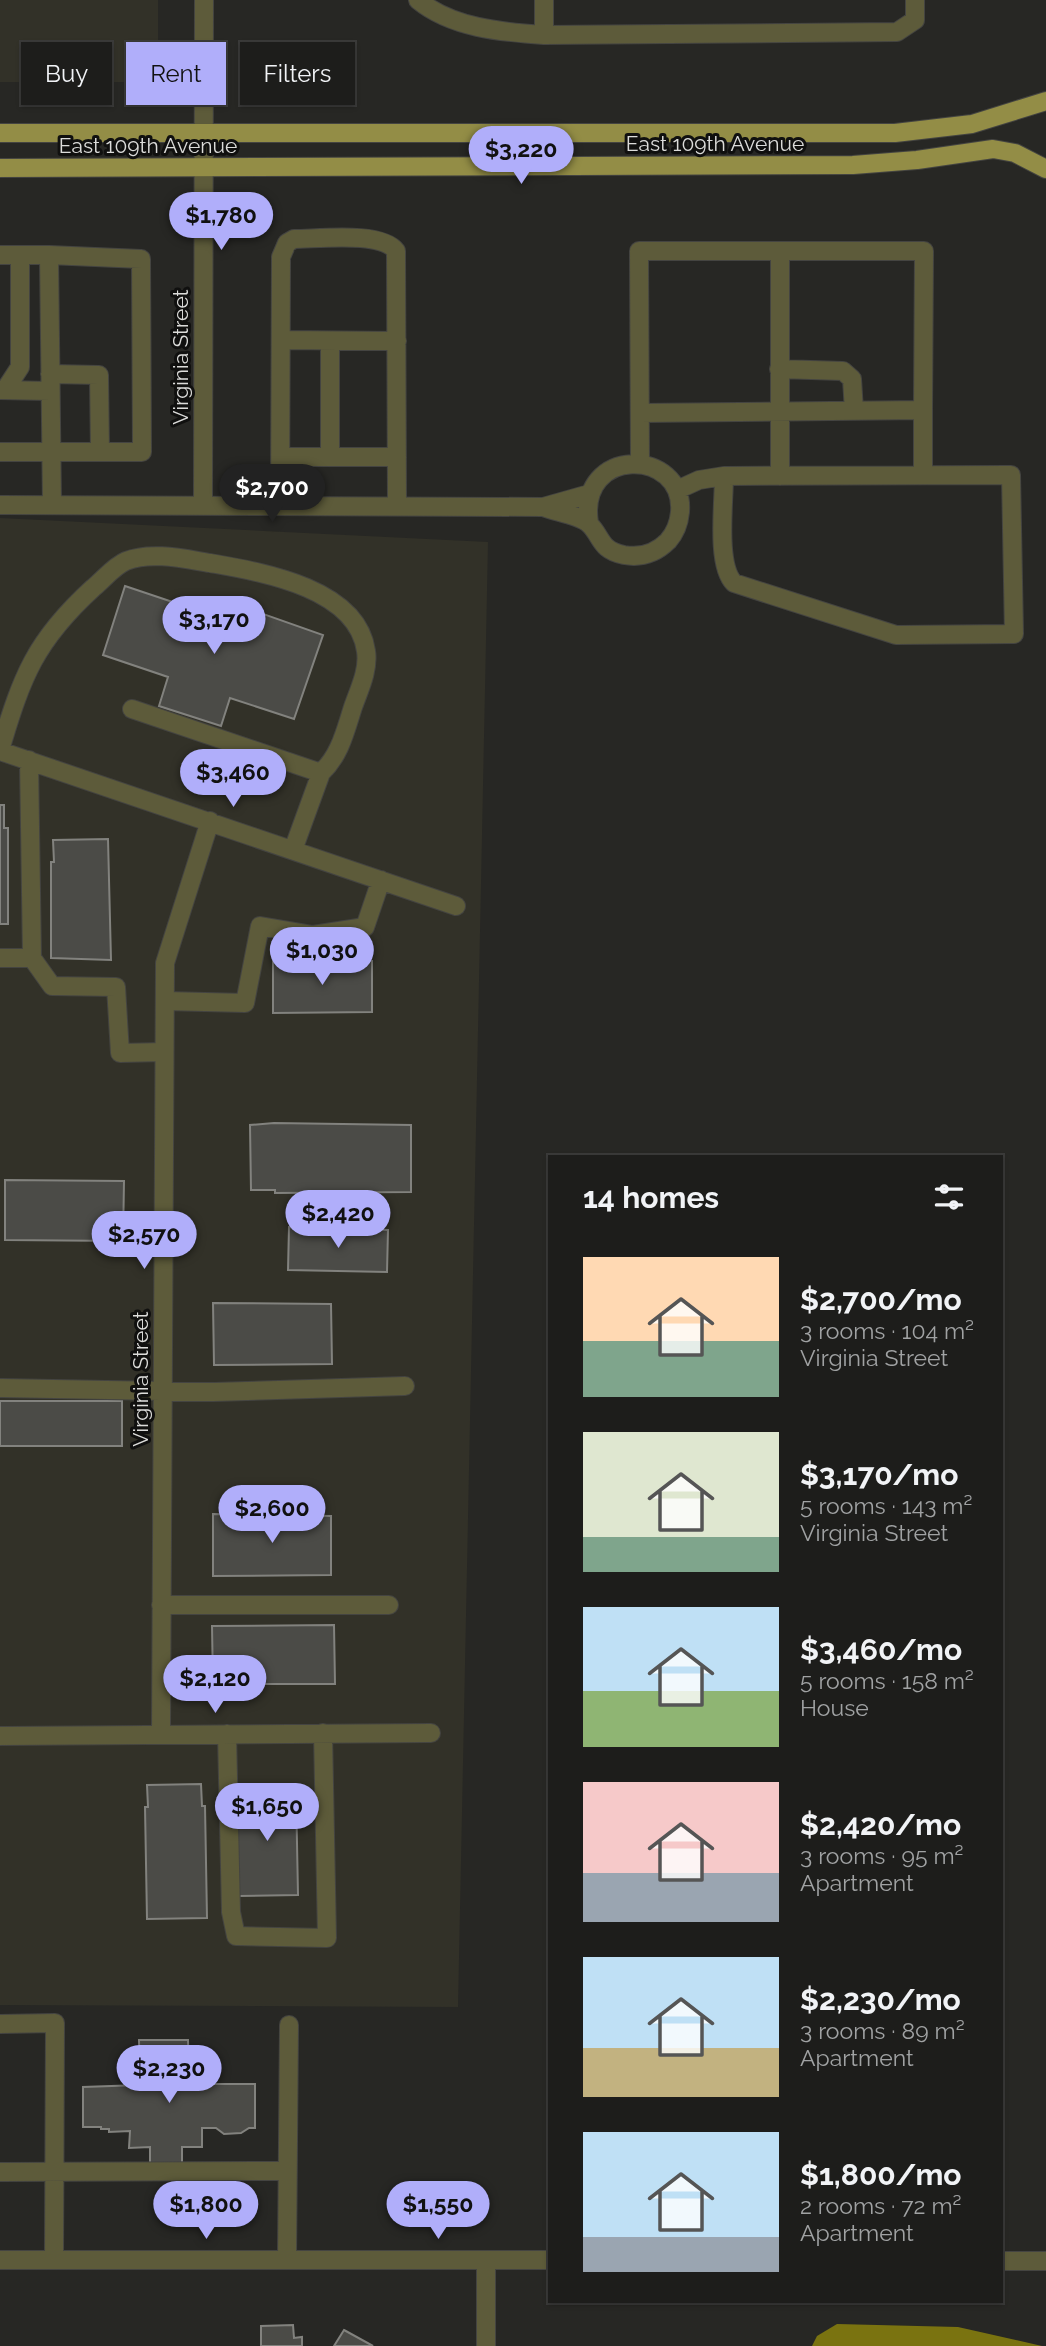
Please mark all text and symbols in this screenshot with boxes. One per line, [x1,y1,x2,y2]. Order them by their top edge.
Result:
chip: Buy [21,42,112,105]
chip: Rent [126,42,226,105]
chip: Filters [240,42,355,105]
pin: $3,220 [464,127,578,186]
street label: East 109th Avenue [626,131,804,156]
street label: East 109th Avenue [59,133,237,158]
text: $3,220 [485,135,557,162]
pin: $1,780 [164,192,278,252]
text: $1,780 [185,201,257,228]
street label: Virginia Street [168,289,193,425]
pin: $2,700 [215,464,329,524]
text: $2,700 [235,473,309,500]
pin: $3,170 [157,596,271,656]
text: $3,170 [178,605,250,632]
pin: $3,460 [176,750,290,809]
text: $3,460 [196,758,270,785]
pin: $1,030 [265,928,379,987]
text: $1,030 [286,936,358,963]
icon: filters [930,1178,968,1216]
text: 14 homes [583,1180,719,1215]
pin: $2,420 [281,1190,395,1250]
text: $2,420 [301,1199,375,1226]
pin: $2,570 [87,1212,201,1271]
text: $2,570 [108,1220,180,1247]
text: $2,700/mo [800,1282,962,1317]
icon: home [639,1285,723,1369]
street label: Virginia Street [128,1311,153,1447]
text: 3 rooms · 104 m² [800,1317,974,1344]
text: Virginia Street [800,1344,948,1371]
text: $3,170/mo [800,1457,958,1492]
icon: home [639,1460,723,1544]
pin: $2,600 [215,1486,329,1545]
text: 5 rooms · 143 m² [800,1492,972,1519]
text: $2,600 [234,1494,310,1521]
text: Virginia Street [800,1519,948,1546]
text: $3,460/mo [800,1632,962,1667]
icon: home [639,1635,723,1719]
pin: $2,120 [158,1656,272,1715]
text: $2,120 [179,1664,251,1691]
text: 5 rooms · 158 m² [800,1667,974,1694]
text: House [800,1694,869,1721]
pin: $1,650 [210,1784,324,1843]
text: $1,650 [231,1792,303,1819]
text: $2,420/mo [800,1807,961,1842]
icon: home [639,1810,723,1894]
text: 3 rooms · 95 m² [800,1842,963,1869]
text: Apartment [800,1869,914,1896]
text: $2,230/mo [800,1982,961,2017]
icon: home [639,1985,723,2069]
text: 3 rooms · 89 m² [800,2017,965,2044]
text: Apartment [800,2044,914,2071]
pin: $2,230 [112,2046,226,2105]
text: $2,230 [133,2054,205,2081]
text: $1,800/mo [800,2157,962,2192]
icon: home [639,2160,723,2244]
pin: $1,800 [149,2182,263,2241]
pin: $1,550 [381,2182,495,2241]
text: $1,800 [169,2190,243,2217]
text: $1,550 [403,2190,473,2217]
text: 2 rooms · 72 m² [800,2192,961,2219]
text: Apartment [800,2219,914,2246]

